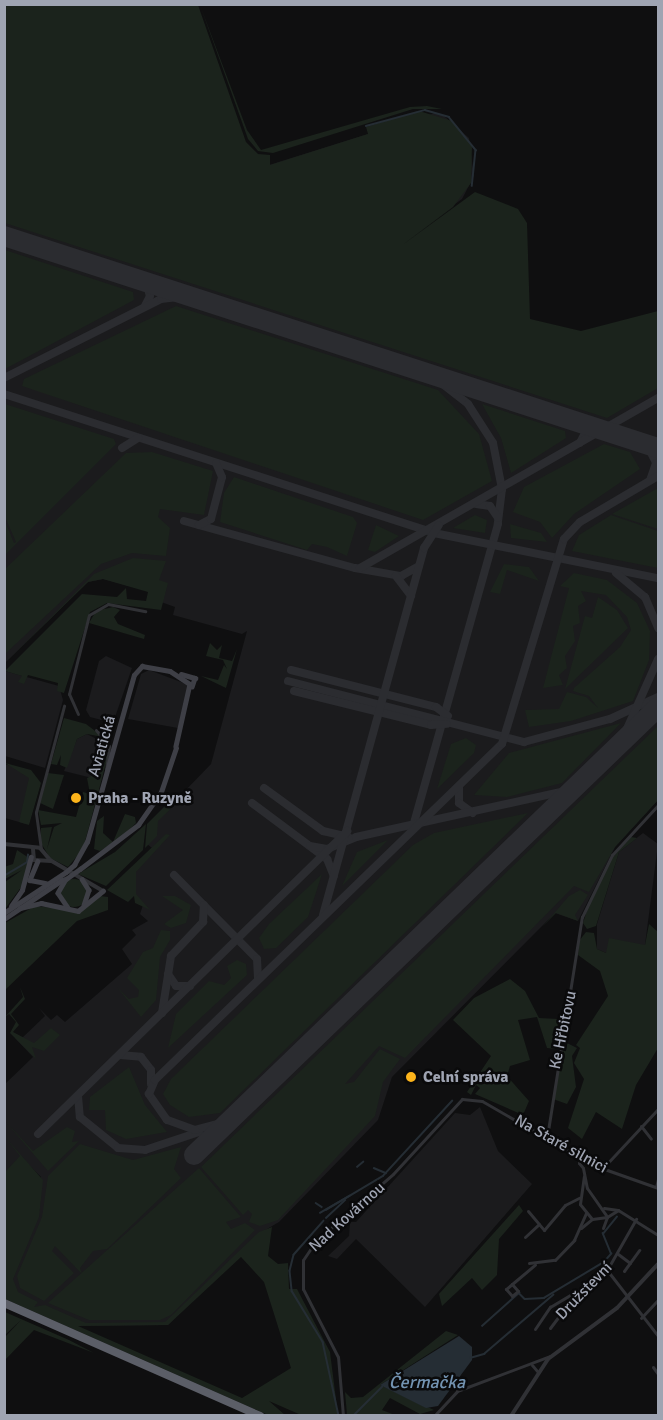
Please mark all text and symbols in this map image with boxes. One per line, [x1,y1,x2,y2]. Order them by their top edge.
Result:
street label: Aviatická [84,713,120,779]
place label: Praha - Ruzyně [88,788,192,808]
marker: Praha - Ruzyně [69,791,83,805]
street label: Ke Hřbitovu [545,989,581,1071]
place label: Celní správa [423,1067,508,1087]
marker: Celní správa [404,1070,418,1084]
street label: Na Staré silnici [511,1111,611,1177]
street label: Nad Kovárnou [305,1178,389,1256]
street label: Družstevní [552,1258,616,1324]
water label: Čermačka [389,1371,465,1393]

